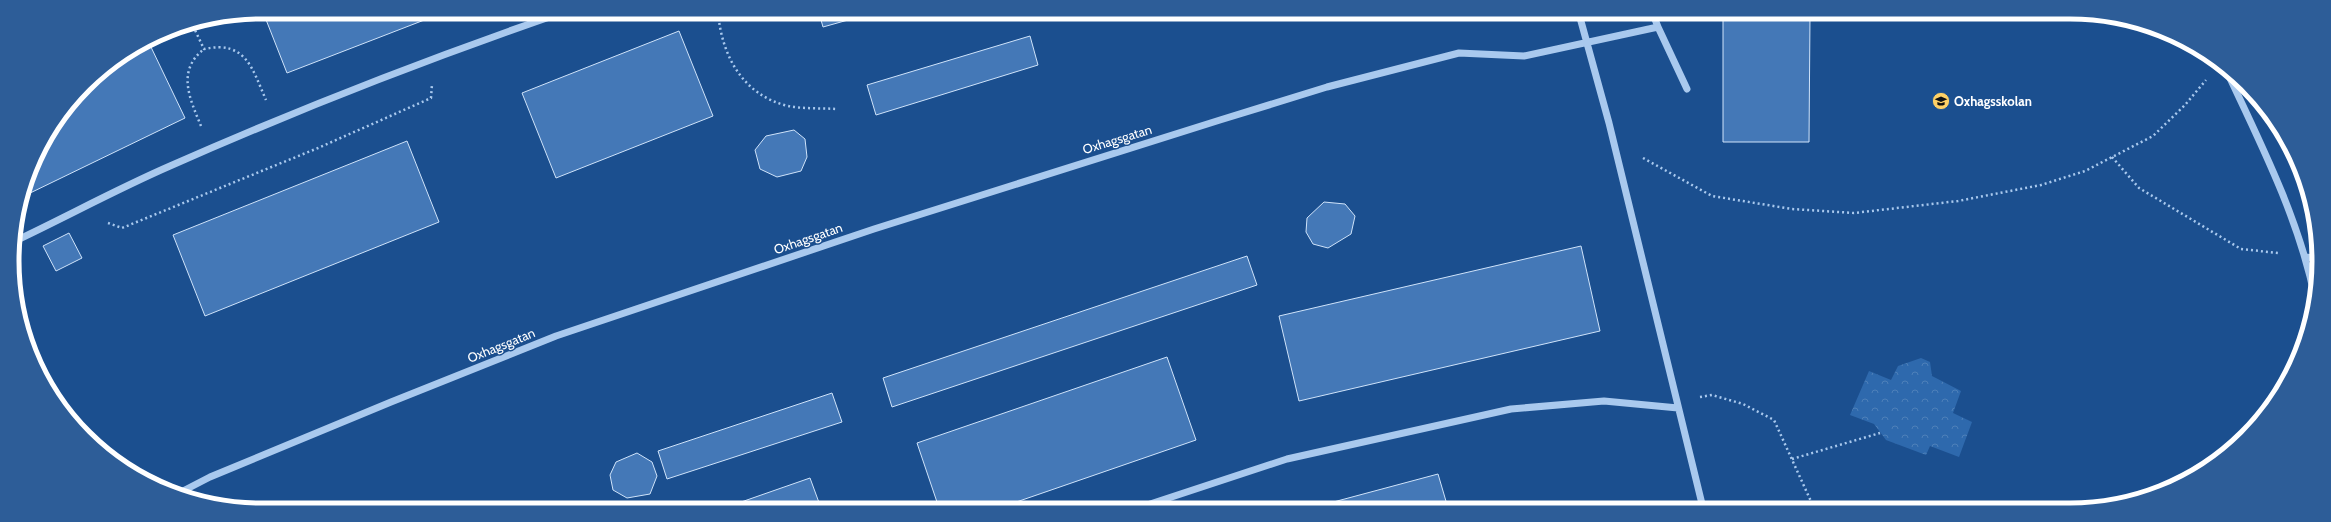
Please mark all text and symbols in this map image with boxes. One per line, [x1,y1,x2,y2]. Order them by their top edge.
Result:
school or university icon: Oxhagsskolan [1931,91,1951,111]
place label: Oxhagsskolan [1954,93,2032,109]
street label: Oxhagsgatan [1080,121,1154,157]
street label: Oxhagsgatan [772,219,844,257]
street label: Oxhagsgatan [465,324,537,366]

